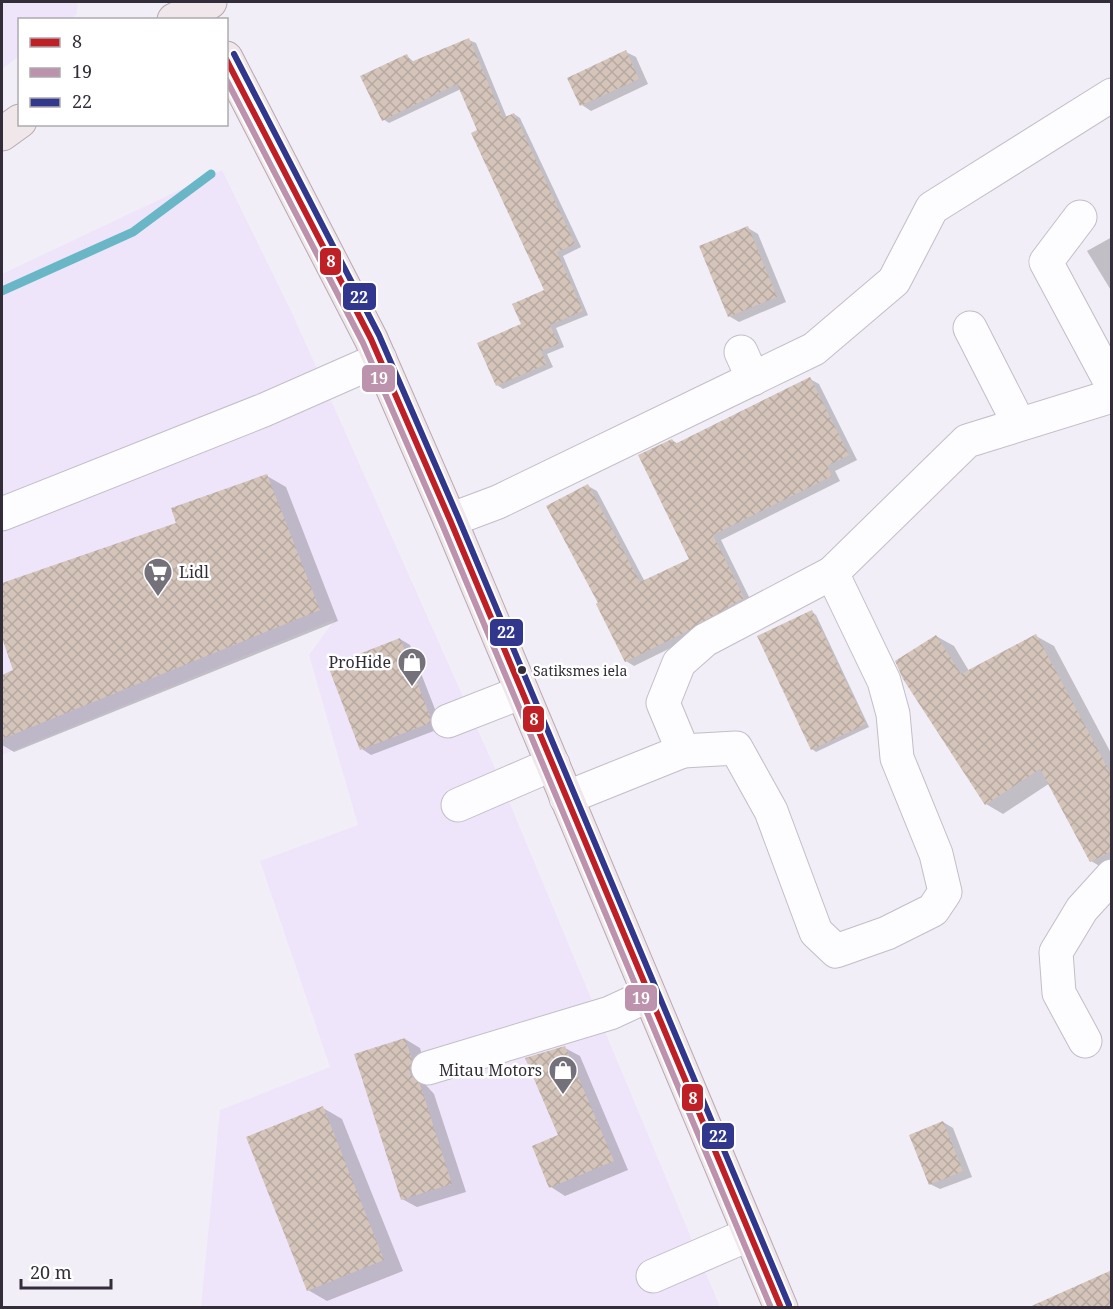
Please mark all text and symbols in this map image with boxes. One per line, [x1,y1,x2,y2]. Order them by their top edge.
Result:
legend [18,18,228,126]
text: 8 [72,29,82,53]
text: 19 [72,59,92,83]
text: 22 [72,89,92,113]
line badge: 8 [319,247,342,276]
text: 8 [326,250,336,272]
line badge: 22 [342,282,377,311]
text: 22 [350,286,368,308]
line badge: 19 [361,364,396,393]
text: 19 [370,367,388,389]
supermarket icon: Lidl [142,556,174,598]
place label: Lidl [179,561,209,583]
line badge: 22 [489,618,524,647]
text: 22 [497,621,515,643]
shop icon: ProHide [396,646,428,688]
place label: ProHide [328,651,391,673]
place label: Satiksmes iela [533,661,627,680]
marker: Satiksmes iela [516,664,528,676]
line badge: 8 [522,705,545,733]
text: 8 [529,708,539,730]
line badge: 19 [624,984,658,1012]
text: 19 [632,987,650,1009]
shop icon: Mitau Motors [547,1054,579,1096]
place label: Mitau Motors [439,1059,542,1081]
line badge: 8 [681,1083,704,1112]
text: 8 [688,1087,698,1109]
line badge: 22 [701,1122,735,1150]
text: 22 [709,1125,727,1147]
scale bar [21,1252,111,1290]
text: 20 m [30,1260,72,1284]

